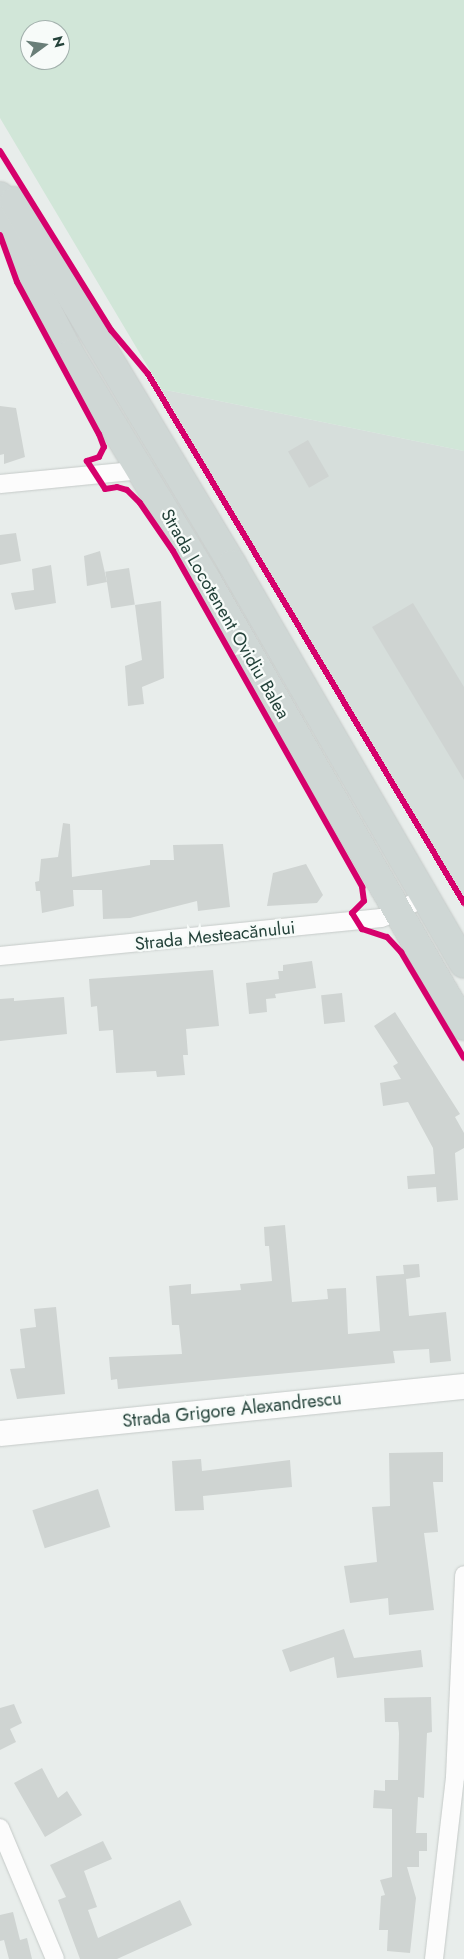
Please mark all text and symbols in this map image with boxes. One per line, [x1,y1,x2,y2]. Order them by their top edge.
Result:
north arrow [20,20,70,70]
text: N [48,34,70,49]
street label: Strada Locotenent Ovidiu Balea [156,505,294,723]
street label: Strada Mesteacănului [134,917,296,955]
street label: Strada Grigore Alexandrescu [121,1388,343,1432]

